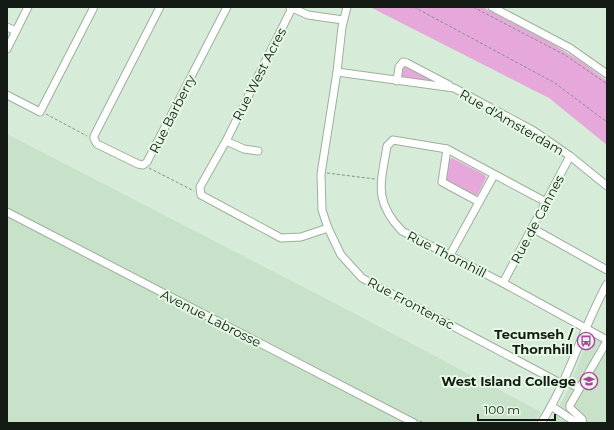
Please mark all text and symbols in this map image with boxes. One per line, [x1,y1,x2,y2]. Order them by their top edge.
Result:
street label: Rue West Acres [229,25,289,123]
street label: Rue Barberry [145,71,199,156]
street label: Rue d'Amsterdam [457,86,567,158]
street label: Rue de Cannes [507,172,567,266]
street label: Rue Thornhill [405,227,489,281]
street label: Rue Frontenac [365,273,457,333]
street label: Avenue Labrosse [158,286,264,350]
place label: Tecumseh / Thornhill [494,326,574,357]
bus stop icon: Tecumseh / Thornhill [576,331,596,351]
school or university icon: West Island College [579,371,599,391]
place label: West Island College [441,373,576,389]
scale bar [478,396,555,422]
text: 100 m [484,402,520,417]

